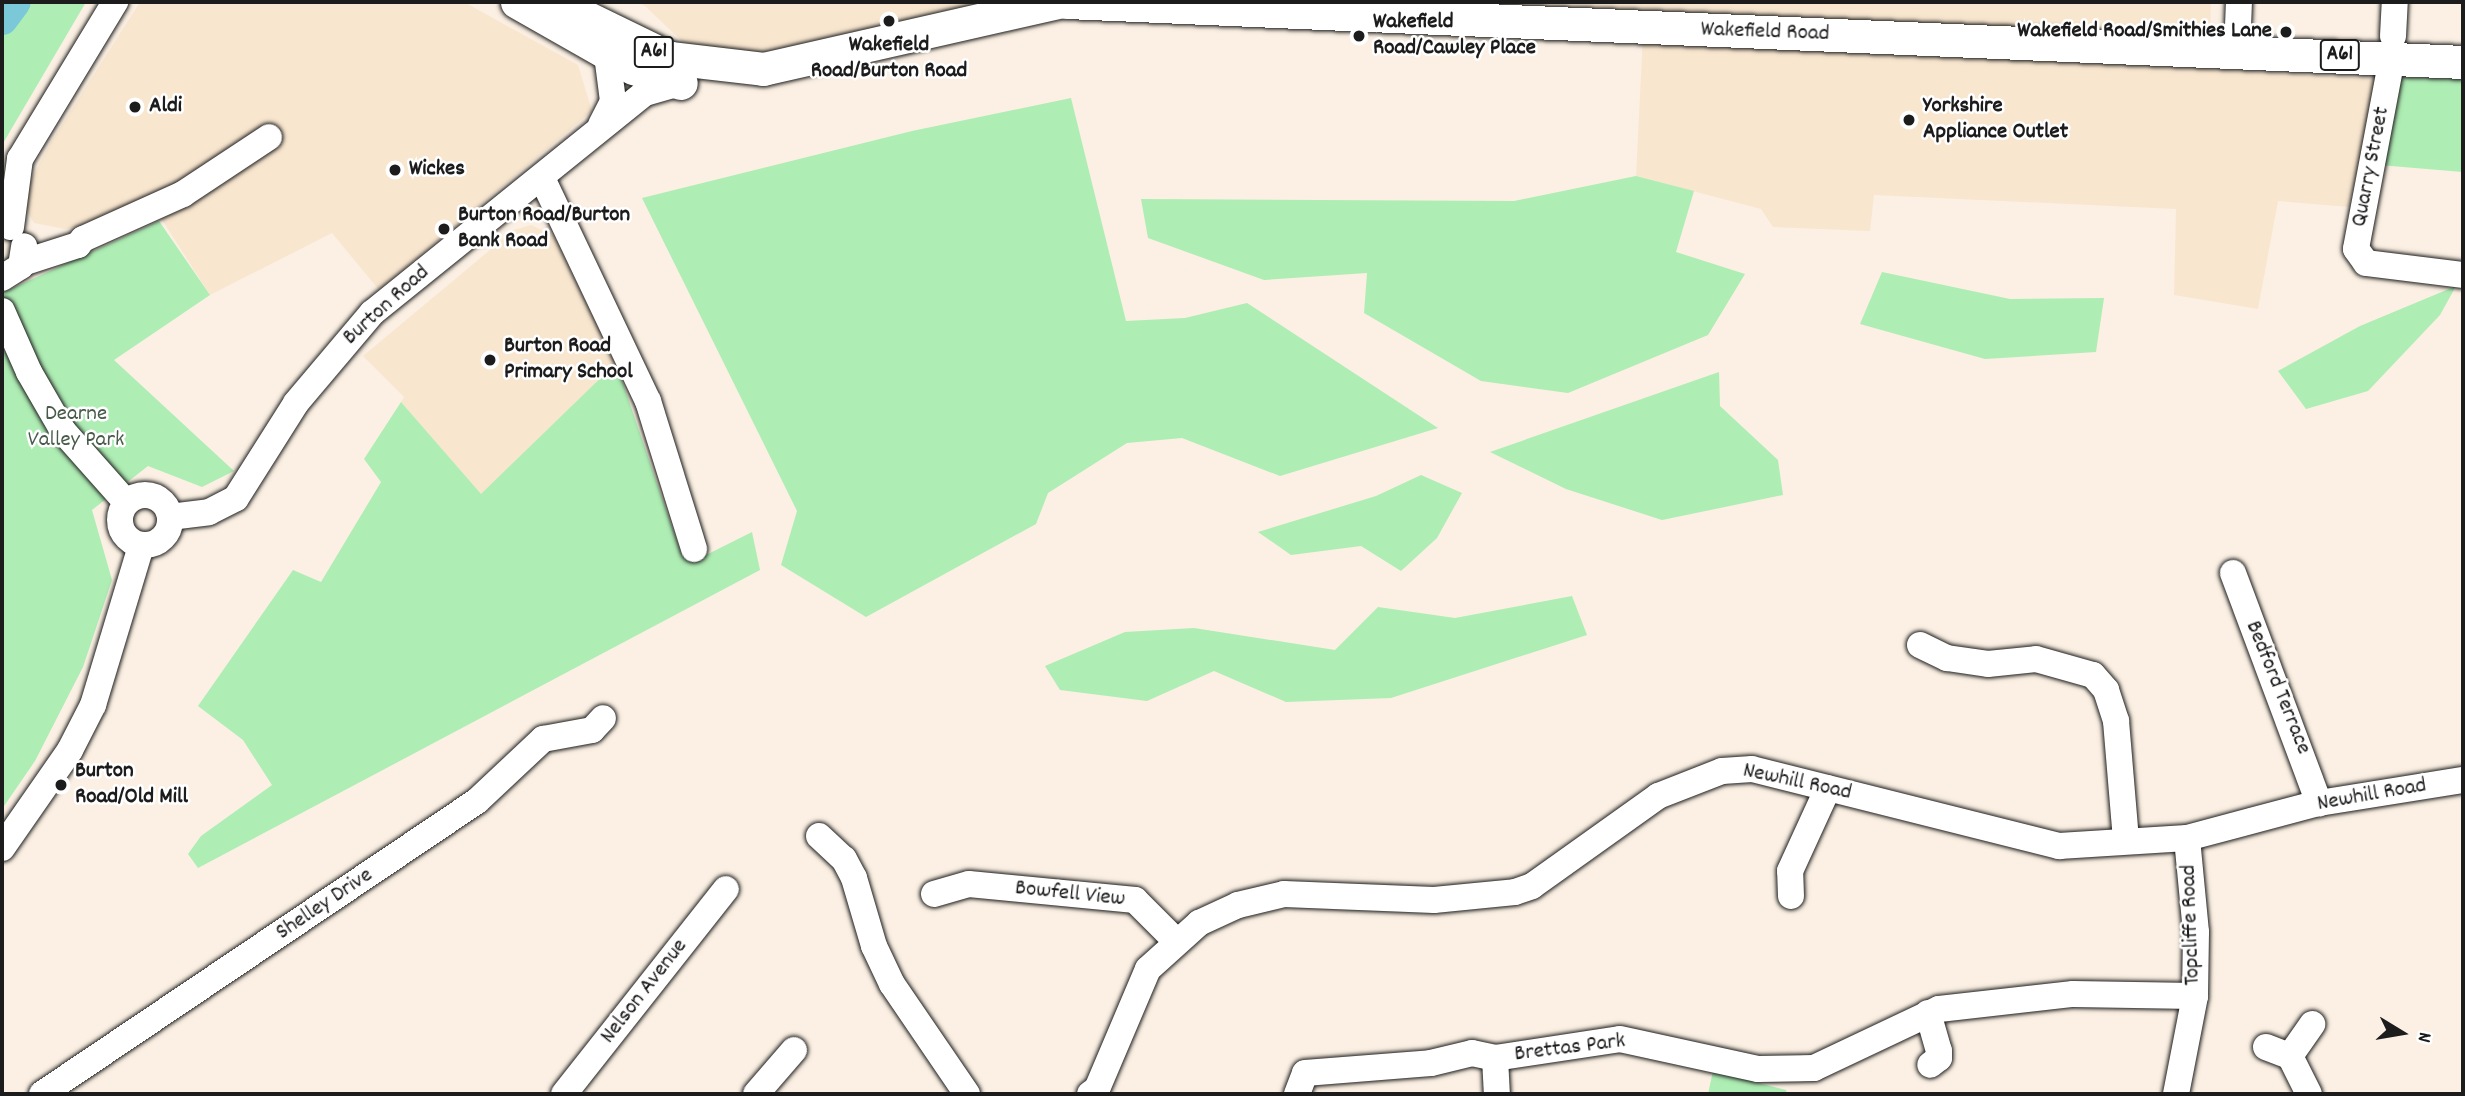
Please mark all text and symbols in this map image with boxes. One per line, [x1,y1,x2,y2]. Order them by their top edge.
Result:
place label: Wakefield Road/Cawley Place [1373,9,1536,63]
marker: Wakefield Road/Burton Road [881,13,897,29]
street label: Wakefield Road [1700,17,1830,49]
place label: Wakefield Road/Smithies Lane [2017,18,2272,46]
marker: Wakefield Road/Smithies Lane [2278,24,2294,40]
marker: Wakefield Road/Cawley Place [1351,28,1367,44]
place label: Wakefield Road/Burton Road [811,32,967,86]
road number: A61 [633,34,675,70]
road number: A61 [2319,38,2361,72]
place label: Aldi [149,93,182,121]
place label: Yorkshire Appliance Outlet [1923,93,2068,147]
marker: Aldi [127,99,143,115]
street label: Quarry Street [2347,105,2397,229]
marker: Yorkshire Appliance Outlet [1901,112,1917,128]
place label: Wickes [409,156,465,184]
marker: Wickes [387,162,403,178]
place label: Burton Road/Burton Bank Road [458,202,630,256]
marker: Burton Road/Burton Bank Road [436,221,452,237]
street label: Burton Road [338,260,436,352]
place label: Burton Road Primary School [504,333,633,387]
marker: Burton Road Primary School [482,352,498,368]
park label: Dearne Valley Park [28,401,124,455]
street label: Bedford Terrace [2238,617,2316,759]
place label: Burton Road/Old Mill [75,758,188,812]
street label: Newhill Road [1740,758,1854,808]
street label: Newhill Road [2315,773,2429,819]
marker: Burton Road/Old Mill [53,777,69,793]
street label: Shelley Drive [271,863,379,947]
street label: Topcliffe Road [2176,864,2208,986]
street label: Bowfell View [1014,875,1126,915]
street label: Nelson Avenue [595,934,695,1050]
north arrow [2367,998,2437,1068]
street label: Brettas Park [1513,1029,1627,1069]
text: N [2409,1030,2437,1044]

